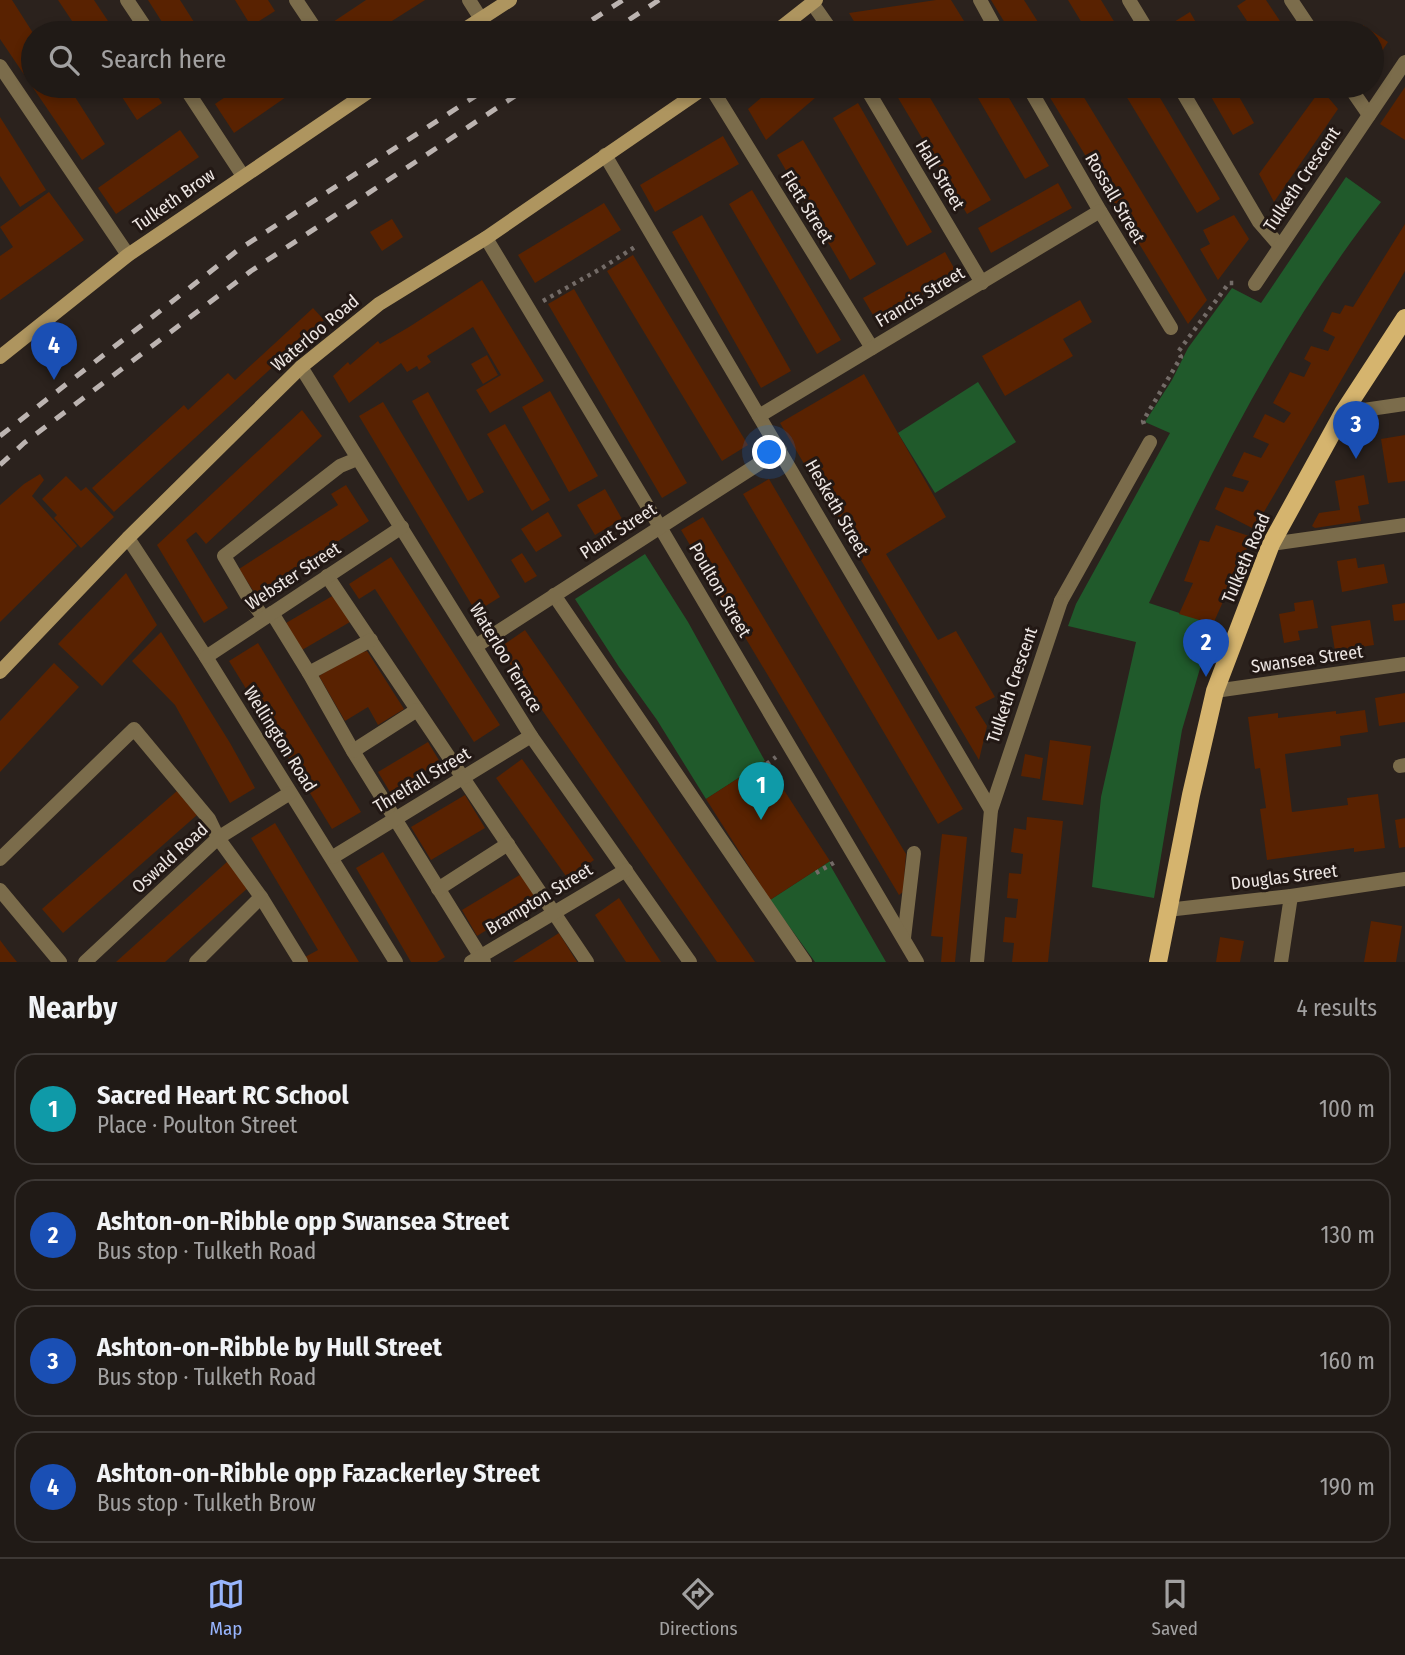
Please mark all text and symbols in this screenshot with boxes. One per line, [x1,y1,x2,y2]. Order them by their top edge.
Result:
search box [21,21,1384,98]
icon: search [45,41,83,79]
text: Search here [101,44,226,75]
street label: Tulketh Crescent [1259,122,1345,235]
street label: Hall Street [911,136,969,214]
street label: Rossall Street [1080,149,1150,247]
street label: Tulketh Brow [129,164,220,236]
street label: Flett Street [776,167,838,247]
street label: Francis Street [872,262,968,332]
street label: Waterloo Road [267,290,363,376]
pin: 4 [31,322,77,380]
pin: 3 [1333,401,1379,459]
your location [752,435,786,469]
street label: Hesketh Street [800,456,874,561]
street label: Plant Street [576,498,660,564]
street label: Tulketh Road [1217,510,1275,606]
street label: Webster Street [241,537,345,615]
street label: Poulton Street [684,539,756,641]
street label: Waterloo Terrace [465,599,547,717]
pin: 2 [1183,619,1229,677]
street label: Tulketh Crescent [982,624,1042,746]
street label: Swansea Street [1250,640,1364,678]
street label: Wellington Road [239,682,321,796]
street label: Threlfall Street [370,742,474,818]
pin: 1 [738,762,784,820]
street label: Oswald Road [127,818,213,898]
street label: Brampton Street [482,858,597,940]
street label: Douglas Street [1229,860,1339,894]
text: Nearby [28,990,117,1026]
text: 4 results [1296,994,1377,1022]
text: Sacred Heart RC School [97,1080,349,1111]
text: 1 [48,1095,58,1123]
text: 100 m [1319,1095,1375,1123]
text: Place · Poulton Street [97,1111,297,1139]
text: Ashton-on-Ribble opp Swansea Street [97,1206,509,1237]
text: 2 [48,1221,58,1249]
text: 130 m [1321,1221,1375,1249]
text: Bus stop · Tulketh Road [97,1237,316,1265]
text: Ashton-on-Ribble by Hull Street [97,1332,442,1363]
text: 3 [48,1347,58,1375]
text: 160 m [1320,1347,1375,1375]
text: Bus stop · Tulketh Road [97,1363,316,1391]
text: Ashton-on-Ribble opp Fazackerley Street [97,1458,540,1489]
text: 4 [47,1473,59,1501]
text: 190 m [1320,1473,1375,1501]
text: Bus stop · Tulketh Brow [97,1489,316,1517]
tab: Map [207,1575,245,1640]
tab: Directions [659,1575,738,1640]
tab: Saved [1152,1575,1198,1640]

